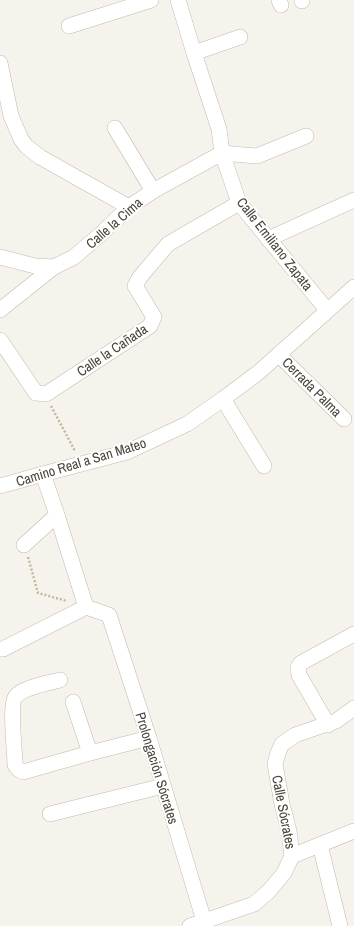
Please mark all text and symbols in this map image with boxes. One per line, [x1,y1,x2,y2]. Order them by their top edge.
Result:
street label: Calle la Cima [82,193,146,252]
street label: Calle Emiliano Zapata [233,194,317,295]
street label: Calle la Cañada [73,319,151,380]
street label: Cerrada Palma [278,353,346,421]
street label: Camino Real a San Mateo [14,434,148,490]
street label: Prolongación Sócrates [131,710,183,826]
street label: Calle Sócrates [268,774,300,851]

